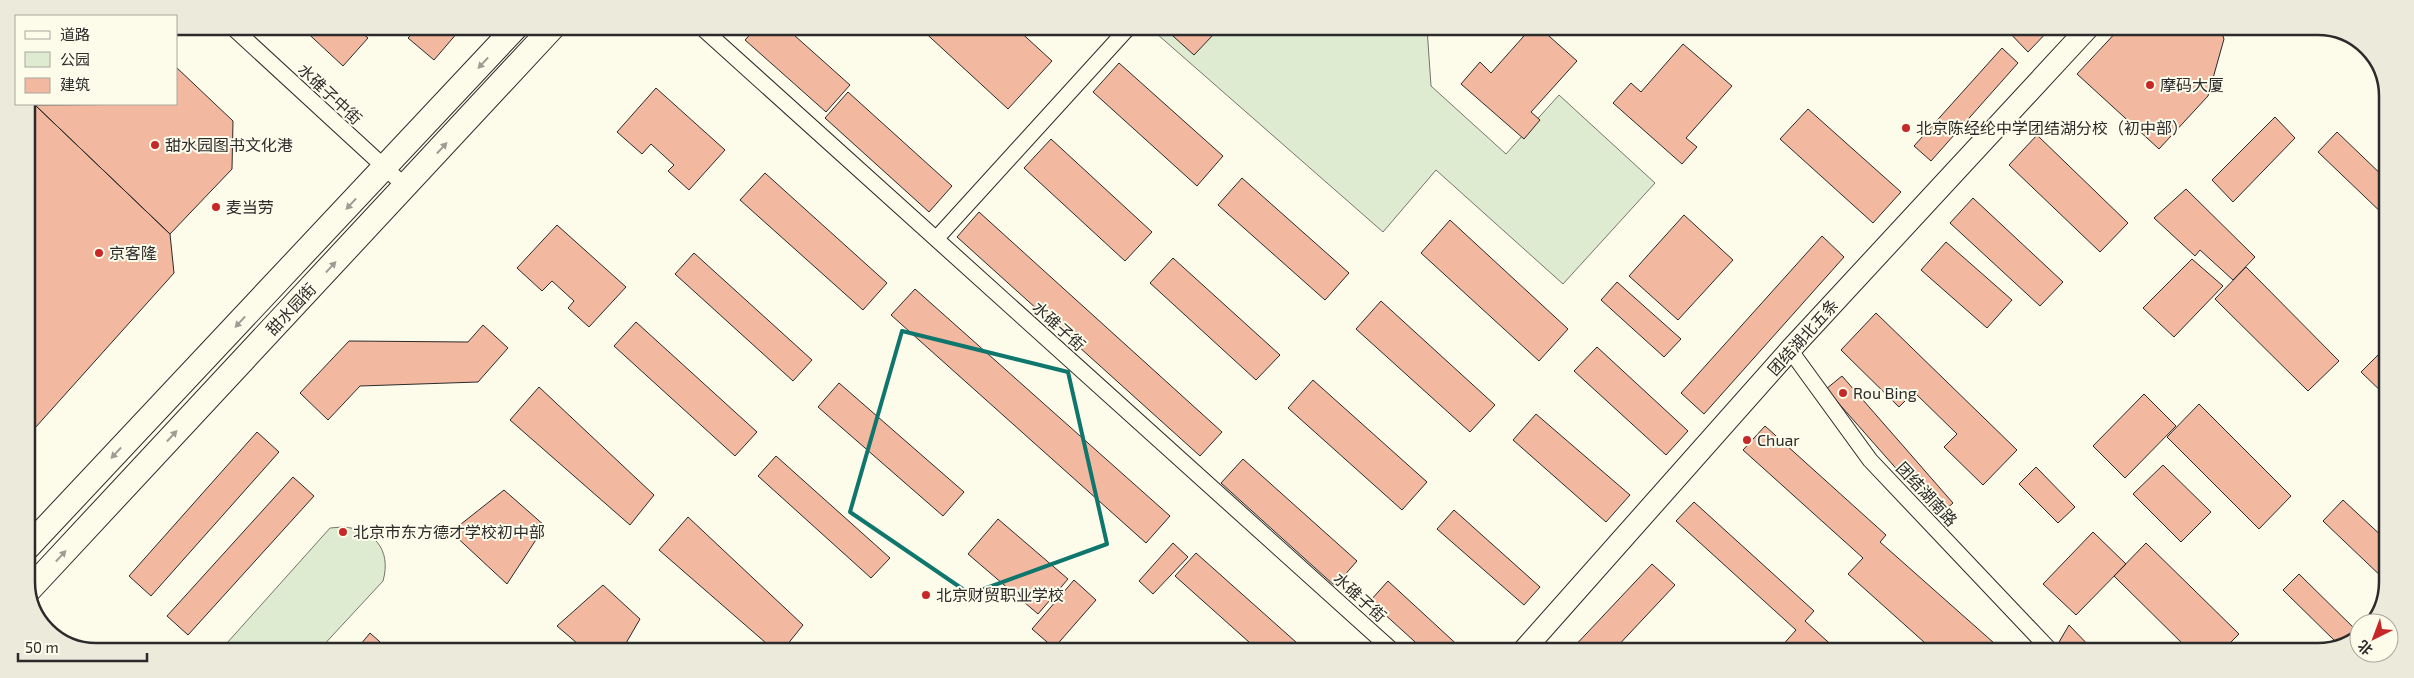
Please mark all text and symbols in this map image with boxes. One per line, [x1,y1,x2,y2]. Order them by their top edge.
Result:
legend [15,15,178,105]
text: 道路 [60,25,90,43]
text: 公园 [60,50,90,68]
one-way arrow [477,56,489,68]
street label: 水碓子中街 [295,59,366,128]
text: 建筑 [60,75,90,93]
place label: 摩码大厦 [2160,75,2224,94]
marker: 摩码大厦 [2144,79,2156,91]
place label: 北京陈经纶中学团结湖分校（初中部） [1916,118,2188,137]
marker: 北京陈经纶中学团结湖分校（初中部） [1900,122,1912,134]
place label: 甜水园图书文化港 [165,135,293,154]
marker: 甜水园图书文化港 [149,139,161,151]
one-way arrow [436,143,448,155]
place label: 麦当劳 [226,197,274,216]
one-way arrow [345,198,357,210]
marker: 麦当劳 [210,201,222,213]
place label: 京客隆 [109,243,157,262]
marker: 京客隆 [93,247,105,259]
one-way arrow [325,261,337,273]
street label: 甜水园街 [262,279,319,339]
street label: 团结湖北五条 [1763,295,1842,379]
street label: 水碓子街 [1029,297,1089,354]
one-way arrow [234,316,246,328]
place label: Rou Bing [1853,383,1917,402]
marker: Rou Bing [1837,387,1849,399]
place label: Chuar [1757,430,1800,449]
one-way arrow [166,431,178,443]
marker: Chuar [1741,434,1753,446]
one-way arrow [110,447,122,459]
street label: 团结湖南路 [1893,458,1962,529]
place label: 北京市东方德才学校初中部 [353,522,545,541]
marker: 北京市东方德才学校初中部 [337,526,349,538]
one-way arrow [55,550,67,562]
street label: 水碓子街 [1330,568,1390,625]
place label: 北京财贸职业学校 [936,585,1064,604]
marker: 北京财贸职业学校 [920,589,932,601]
north arrow [2349,613,2399,663]
scale bar [18,630,146,662]
text: 北 [2354,637,2376,659]
text: 50 m [25,638,59,656]

